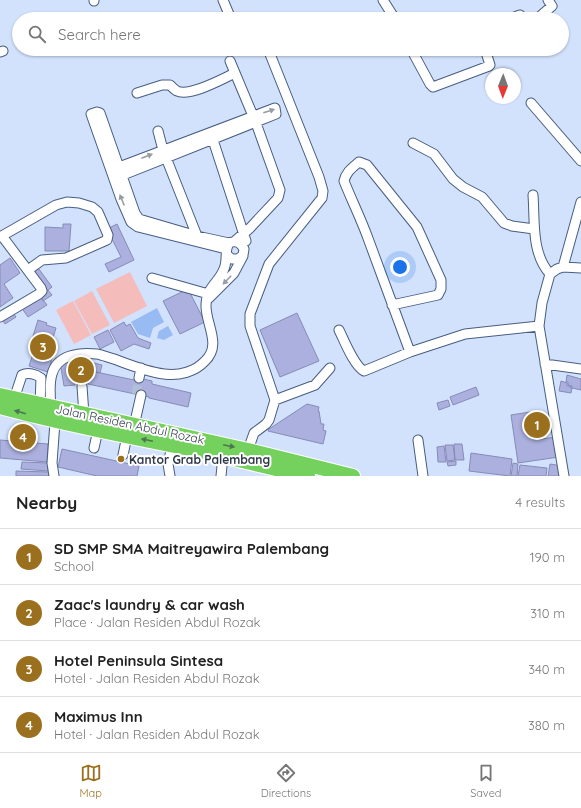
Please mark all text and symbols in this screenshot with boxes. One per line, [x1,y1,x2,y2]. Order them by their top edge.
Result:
search box [12,12,569,56]
icon: search [26,23,48,45]
text: Search here [58,25,141,44]
north arrow [485,68,521,104]
one-way arrow [263,108,275,114]
one-way arrow [142,153,154,159]
one-way arrow [119,195,125,206]
your location [390,257,410,277]
one-way arrow [222,275,232,285]
pin: 3 [30,332,56,362]
pin: 2 [68,355,94,385]
street label: Jalan Residen Abdul Rozak [54,401,206,447]
one-way arrow [14,409,26,415]
pin: 1 [524,410,550,440]
pin: 4 [10,422,36,452]
one-way arrow [141,437,153,443]
one-way arrow [223,444,236,450]
place label: Kantor Grab Palembang [129,452,270,467]
marker: Kantor Grab Palembang [116,454,126,464]
text: Nearby [16,492,77,513]
text: 4 results [515,494,565,510]
text: SD SMP SMA Maitreyawira Palembang [54,539,329,558]
text: 1 [26,549,32,565]
text: 190 m [530,549,565,565]
text: School [54,558,94,574]
text: Zaac's laundry & car wash [54,595,245,614]
text: 2 [25,605,33,621]
text: 310 m [530,605,565,621]
text: Place · Jalan Residen Abdul Rozak [54,614,260,630]
text: Hotel Peninsula Sintesa [54,651,223,670]
text: 3 [26,661,32,677]
text: 340 m [528,661,565,677]
text: Hotel · Jalan Residen Abdul Rozak [54,670,260,686]
text: Maximus Inn [54,707,143,726]
text: 4 [25,717,33,733]
text: 380 m [528,717,565,733]
text: Hotel · Jalan Residen Abdul Rozak [54,726,260,742]
tab: Map [79,762,102,800]
tab: Directions [261,762,311,800]
tab: Saved [470,762,502,800]

